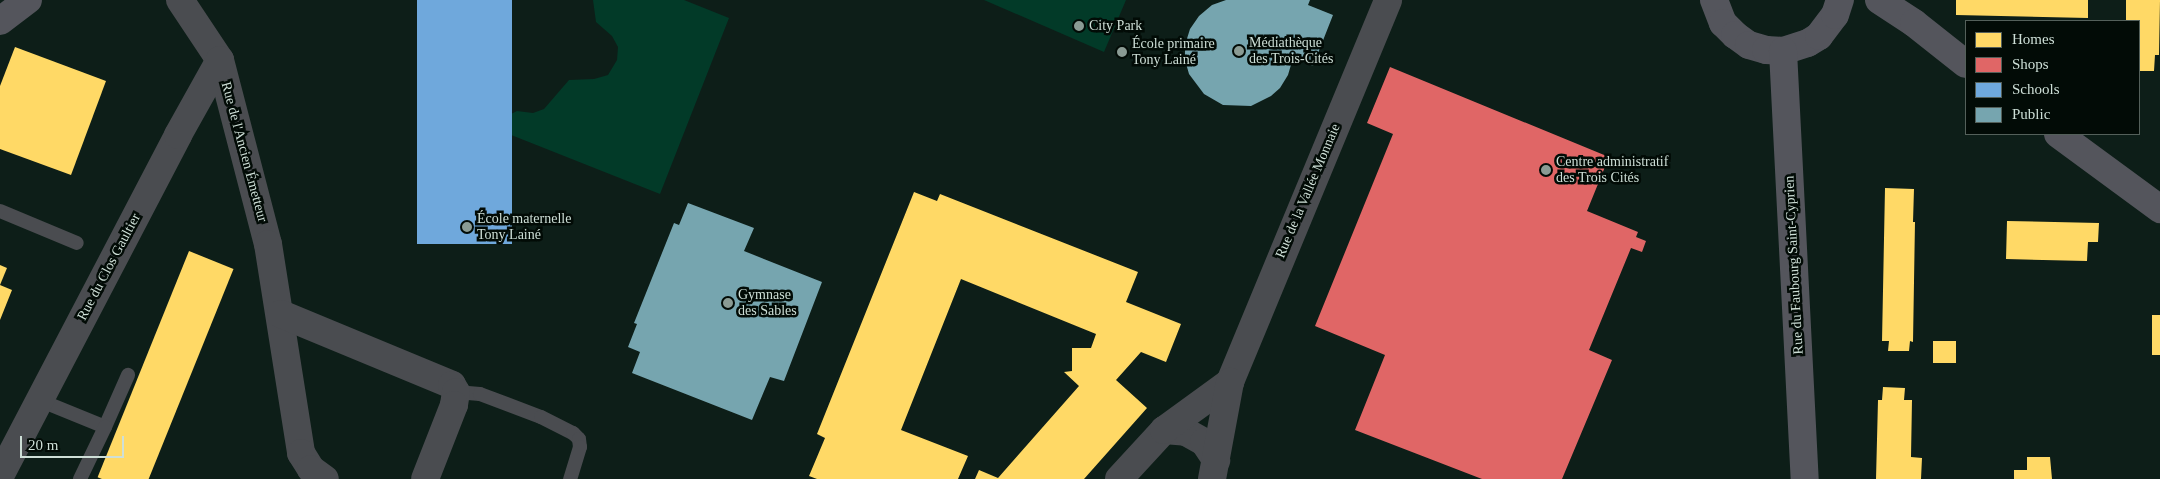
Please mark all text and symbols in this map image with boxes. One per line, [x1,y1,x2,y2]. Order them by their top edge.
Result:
place label: City Park [1089,18,1142,34]
marker: City Park [1073,20,1085,32]
legend [1965,20,2140,135]
text: Homes [2012,31,2055,47]
place label: Médiathèque des Trois-Cités [1249,35,1334,68]
place label: École primaire Tony Lainé [1132,36,1215,68]
marker: Médiathèque des Trois-Cités [1233,45,1245,57]
marker: École primaire Tony Lainé [1116,46,1128,58]
text: Shops [2012,56,2049,72]
street label: Rue de l'Ancien Émetteur [217,80,271,224]
text: Schools [2012,81,2060,97]
text: Public [2012,106,2050,122]
street label: Rue de la Vallée Monnaie [1272,121,1344,261]
place label: Centre administratif des Trois Cités [1556,154,1668,186]
marker: Centre administratif des Trois Cités [1540,164,1552,176]
street label: Rue du Faubourg Saint-Cyprien [1781,175,1807,355]
street label: Rue du Clos Gaultier [74,211,144,323]
place label: École maternelle Tony Lainé [477,211,571,243]
marker: École maternelle Tony Lainé [461,221,473,233]
place label: Gymnase des Sables [738,287,797,320]
marker: Gymnase des Sables [722,297,734,309]
scale bar [22,426,126,458]
text: 20 m [28,437,58,453]

